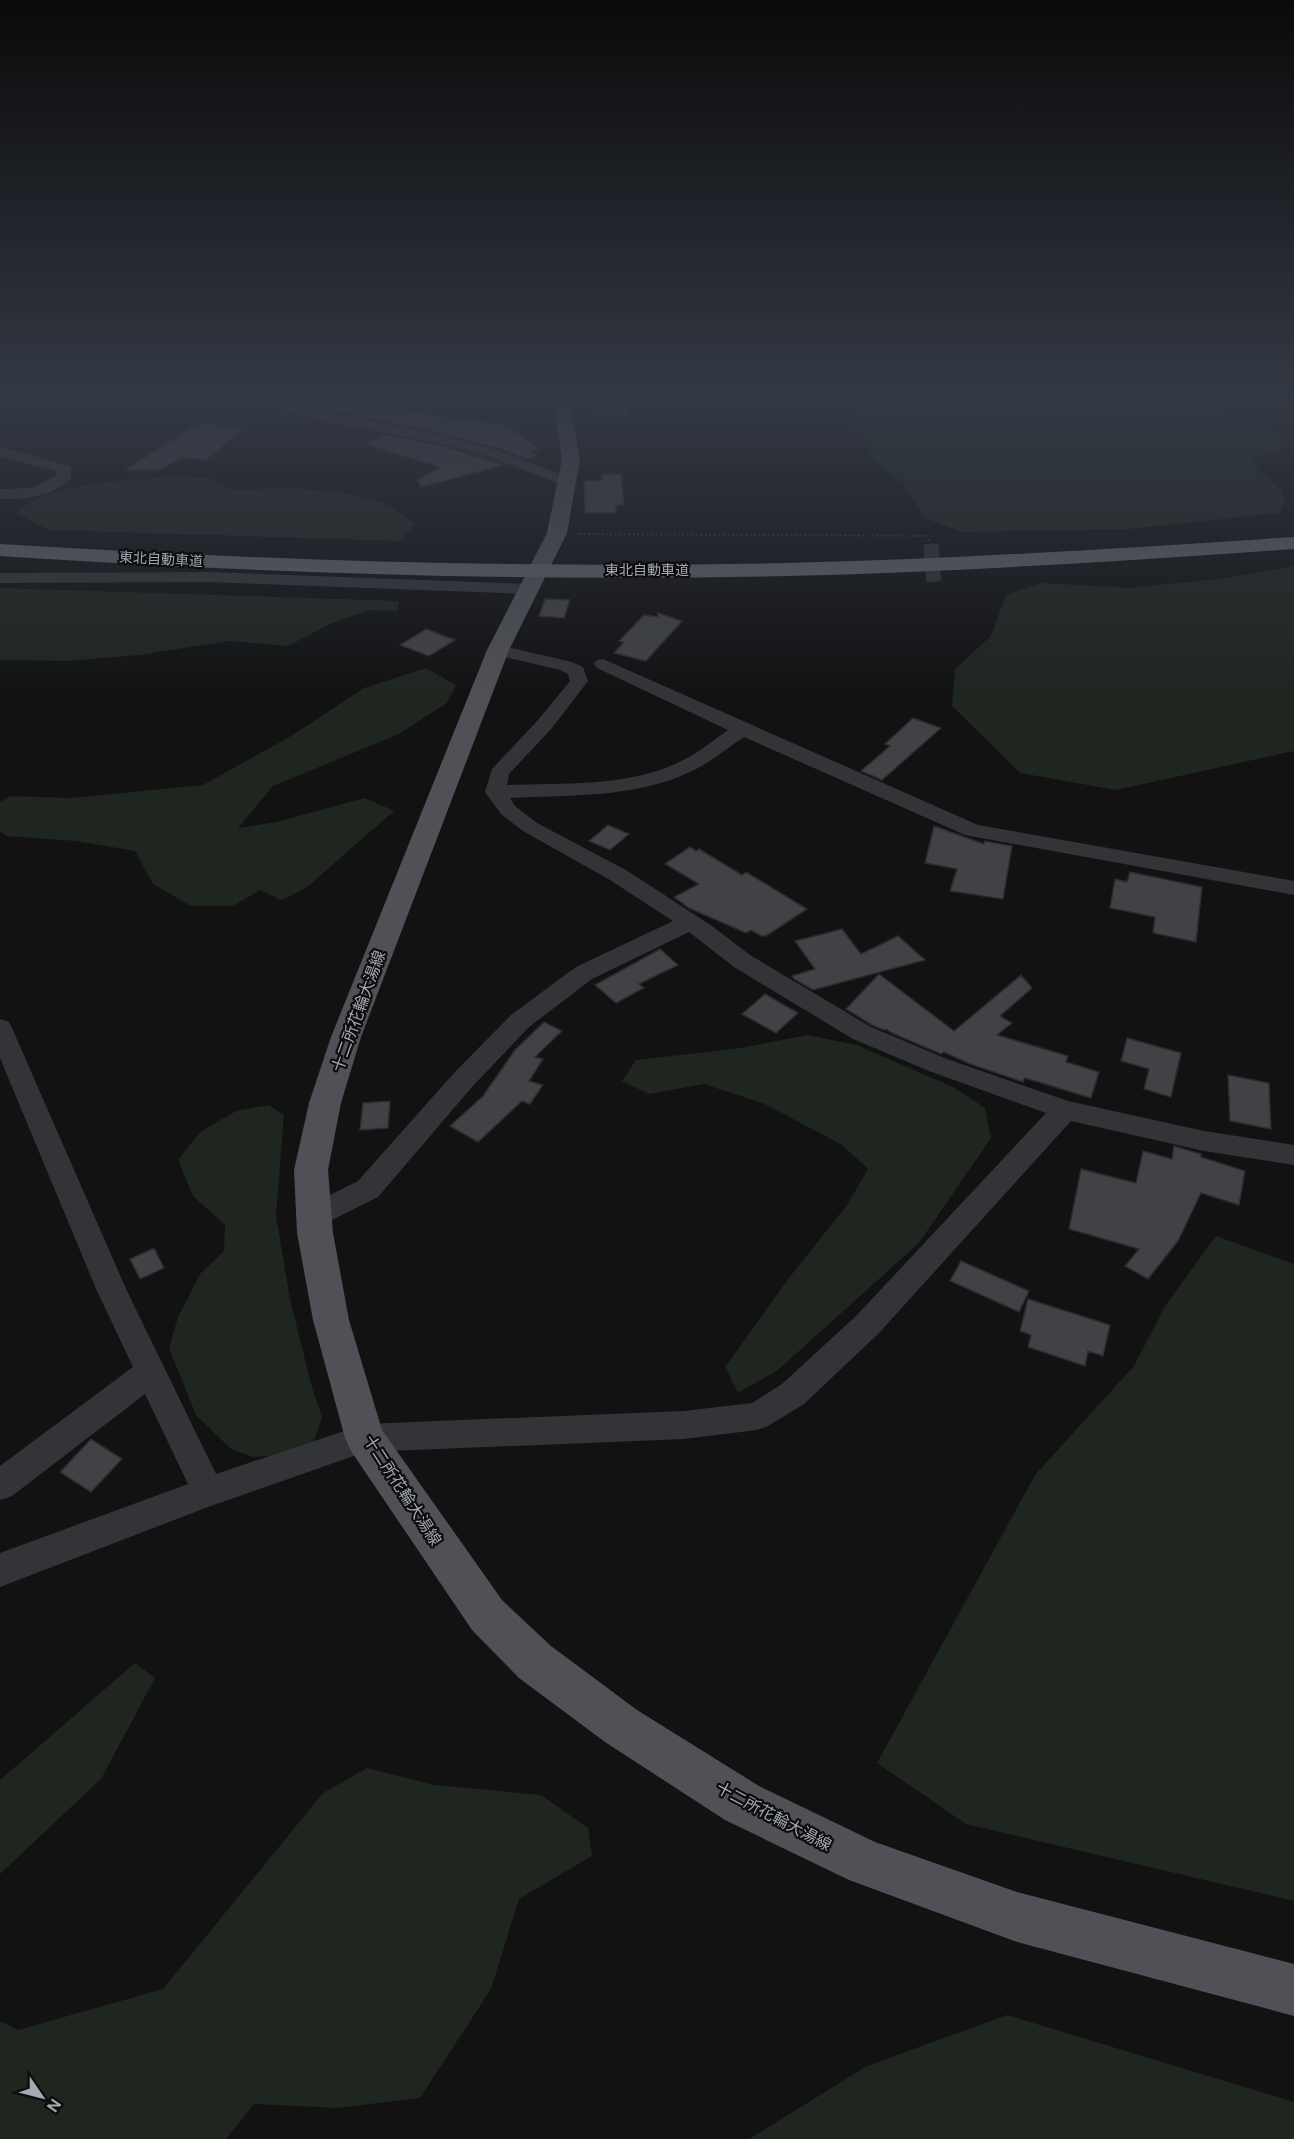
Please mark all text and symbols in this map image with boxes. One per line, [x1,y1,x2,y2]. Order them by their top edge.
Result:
street label: 東北自動車道 [119,548,203,570]
street label: 東北自動車道 [605,561,689,579]
street label: 十二所花輪大湯線 [327,947,390,1075]
street label: 十二所花輪大湯線 [359,1431,446,1550]
street label: 十二所花輪大湯線 [712,1777,835,1856]
north arrow [12,2067,72,2127]
text: N [42,2095,66,2116]

